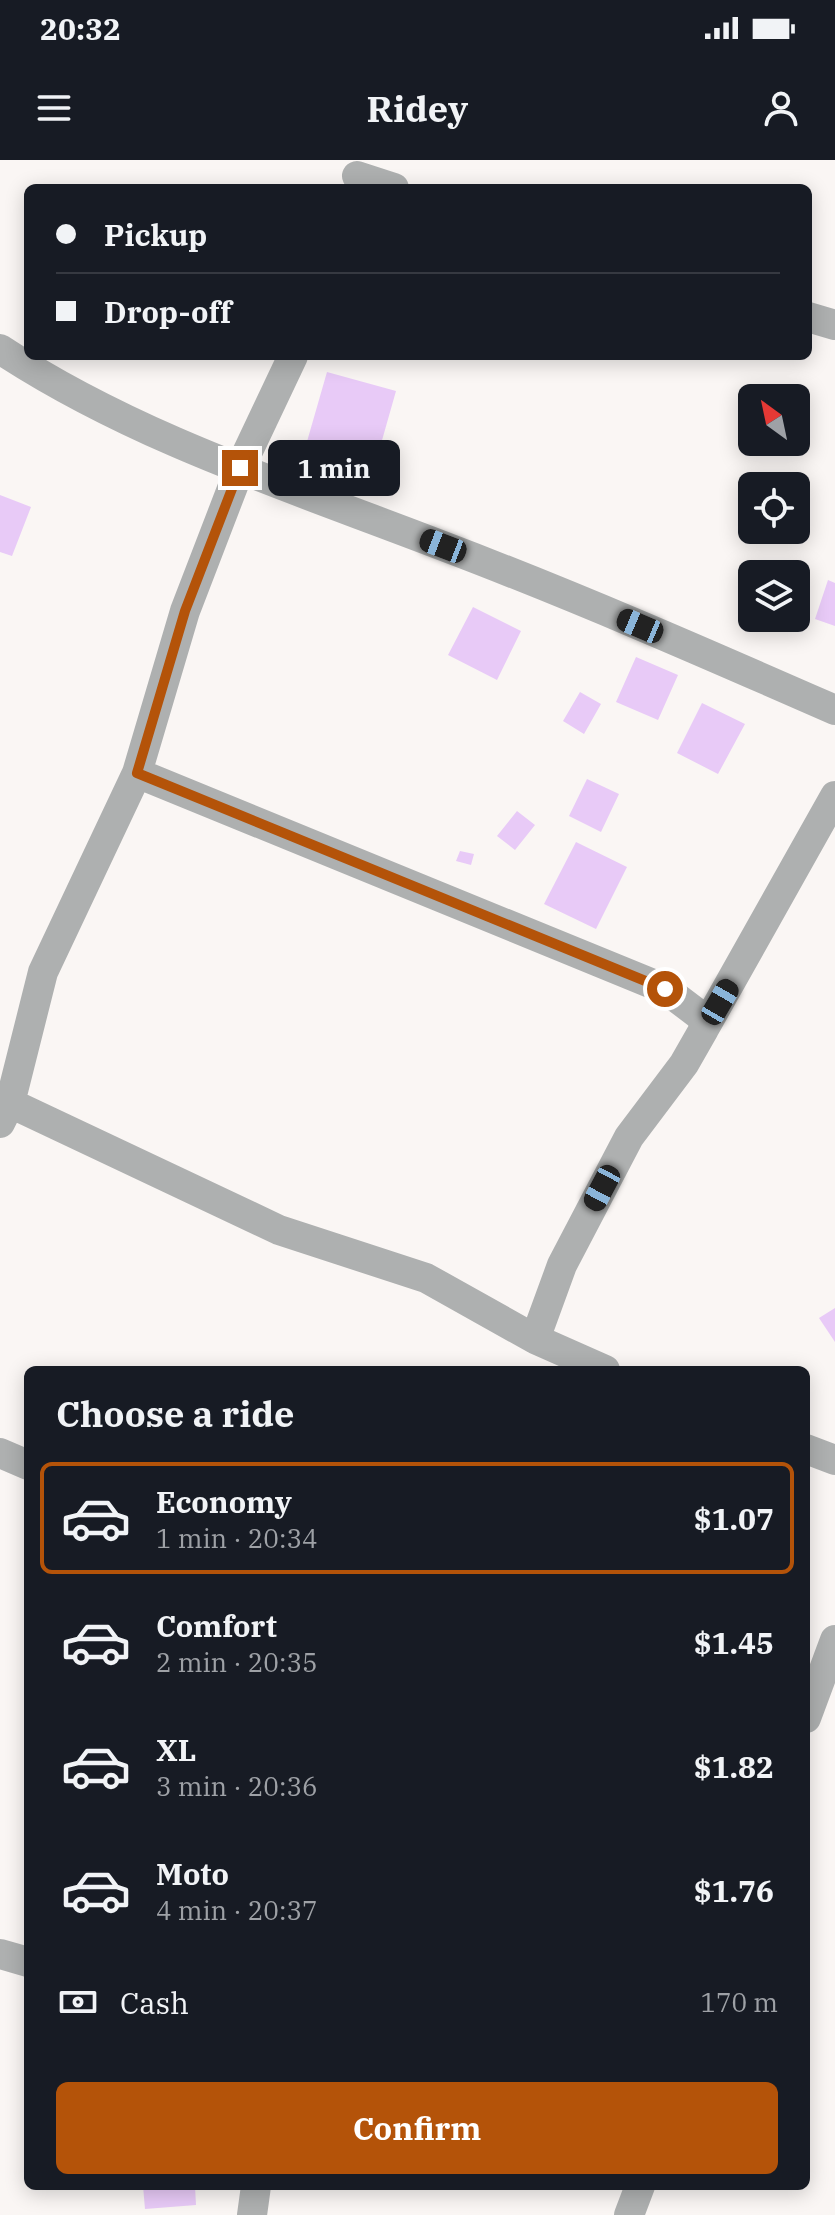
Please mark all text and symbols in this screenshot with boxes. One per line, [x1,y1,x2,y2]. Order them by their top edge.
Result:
text: 20:32 [40,9,121,48]
text: Ridey [367,85,468,132]
icon: menu [32,86,76,130]
icon: person [759,86,803,130]
text: Pickup [104,215,207,254]
text: Drop-off [104,292,232,331]
north arrow [738,384,810,456]
map controls [738,384,810,632]
callout: 1 min [268,440,400,496]
route end [222,450,258,486]
text: 1 min [298,451,370,485]
button: locate [738,472,810,544]
car [416,526,470,566]
button: layers [738,560,810,632]
car [613,606,667,646]
route start [647,971,683,1007]
car [698,975,742,1029]
car [580,1161,624,1215]
text: Choose a ride [56,1390,295,1437]
icon: car [60,1482,132,1554]
text: Economy [156,1482,292,1521]
text: $1.07 [694,1499,774,1538]
text: 1 min · 20:34 [156,1521,318,1555]
icon: car [60,1606,132,1678]
text: Comfort [156,1606,277,1645]
text: $1.45 [694,1623,774,1662]
text: 2 min · 20:35 [156,1645,318,1679]
icon: car [60,1730,132,1802]
text: XL [156,1730,196,1769]
text: $1.82 [694,1747,774,1786]
text: 3 min · 20:36 [156,1769,318,1803]
icon: car [60,1854,132,1926]
text: Moto [156,1854,229,1893]
text: $1.76 [694,1871,774,1910]
text: 4 min · 20:37 [156,1893,318,1927]
icon: cash [56,1980,100,2024]
text: Cash [120,1983,189,2022]
text: 170 m [700,1985,778,2019]
button: Confirm [56,2082,778,2174]

